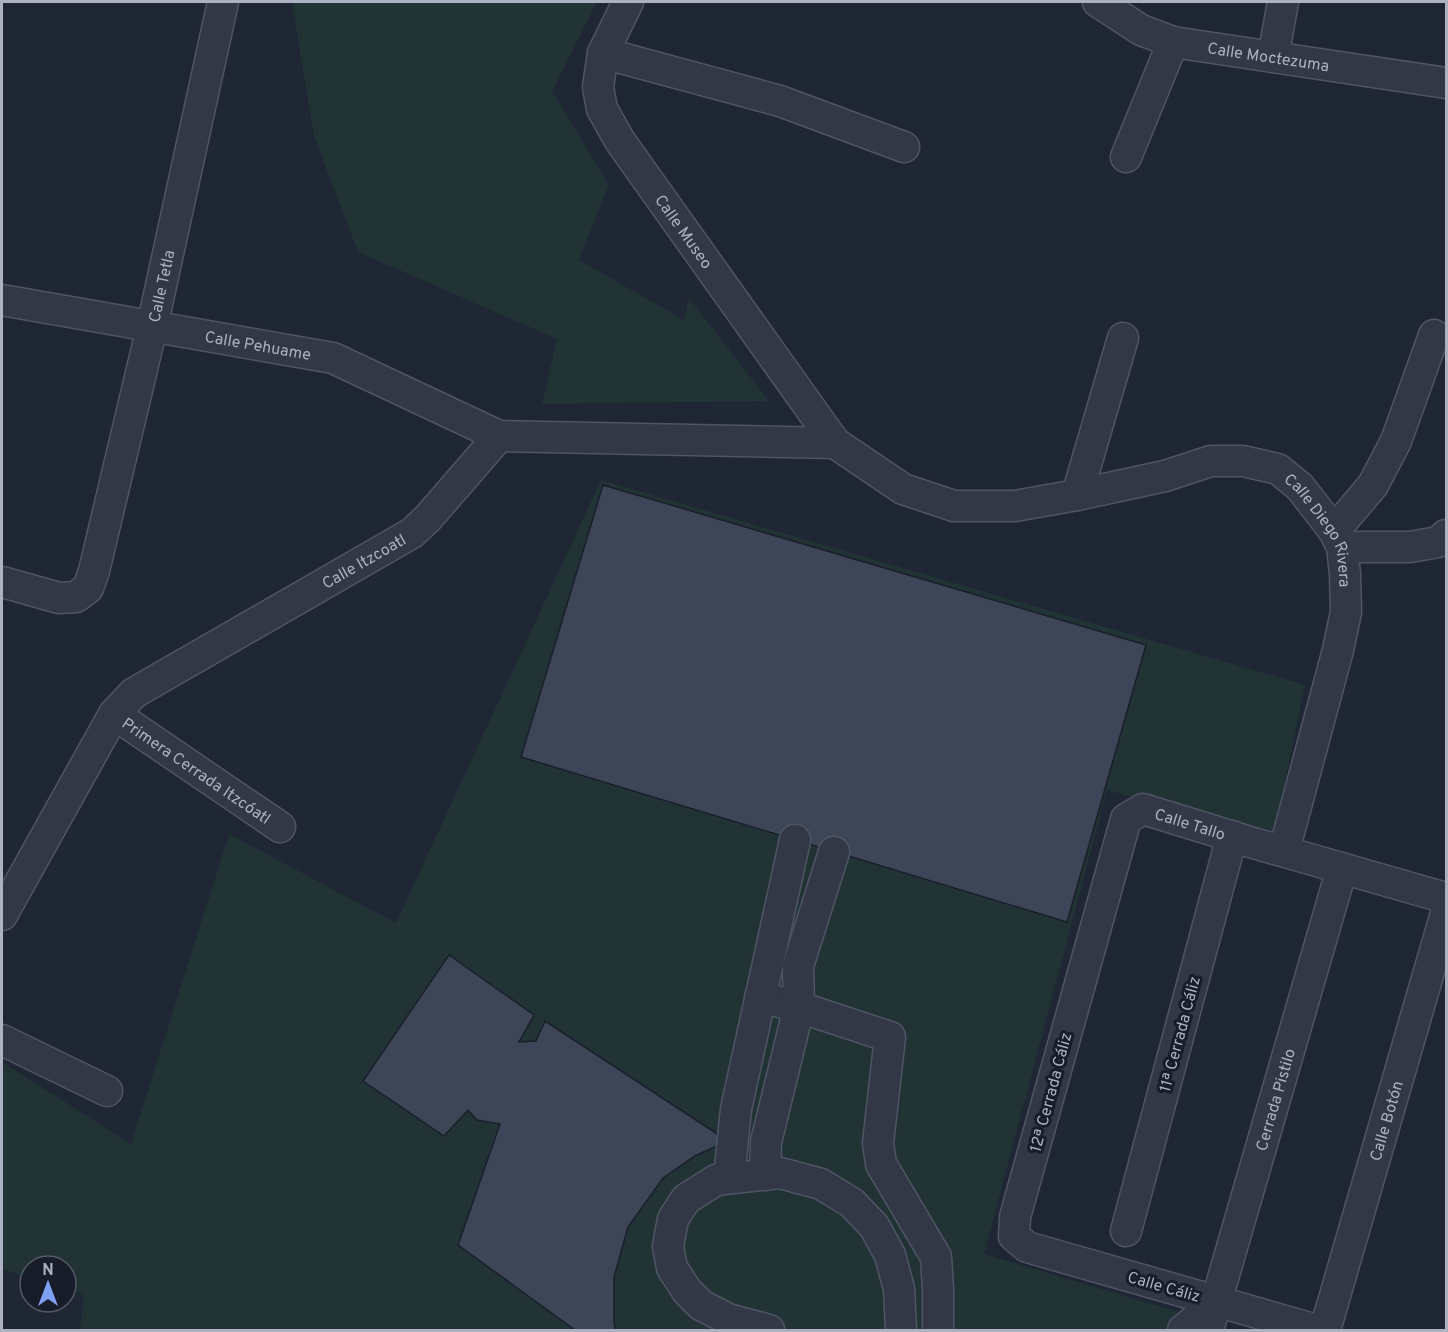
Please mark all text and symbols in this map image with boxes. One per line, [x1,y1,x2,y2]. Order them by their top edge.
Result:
street label: Calle Moctezuma [1206,39,1331,77]
street label: Calle Museo [649,191,716,274]
street label: Calle Tetla [145,248,181,325]
street label: Calle Pehuame [203,328,312,366]
street label: Calle Diego Rivera [1279,470,1353,588]
street label: Calle Itzcoatl [319,531,410,595]
street label: Primera Cerrada Itzcóatl [117,714,274,830]
street label: Calle Tallo [1152,805,1227,846]
street label: 11ª Cerrada Cáliz [1156,974,1206,1095]
street label: 12ª Cerrada Cáliz [1026,1031,1077,1154]
street label: Cerrada Pistilo [1252,1046,1301,1154]
street label: Calle Botón [1367,1079,1409,1164]
north arrow [18,1254,78,1314]
text: N [42,1261,54,1281]
street label: Calle Cáliz [1125,1268,1202,1308]

